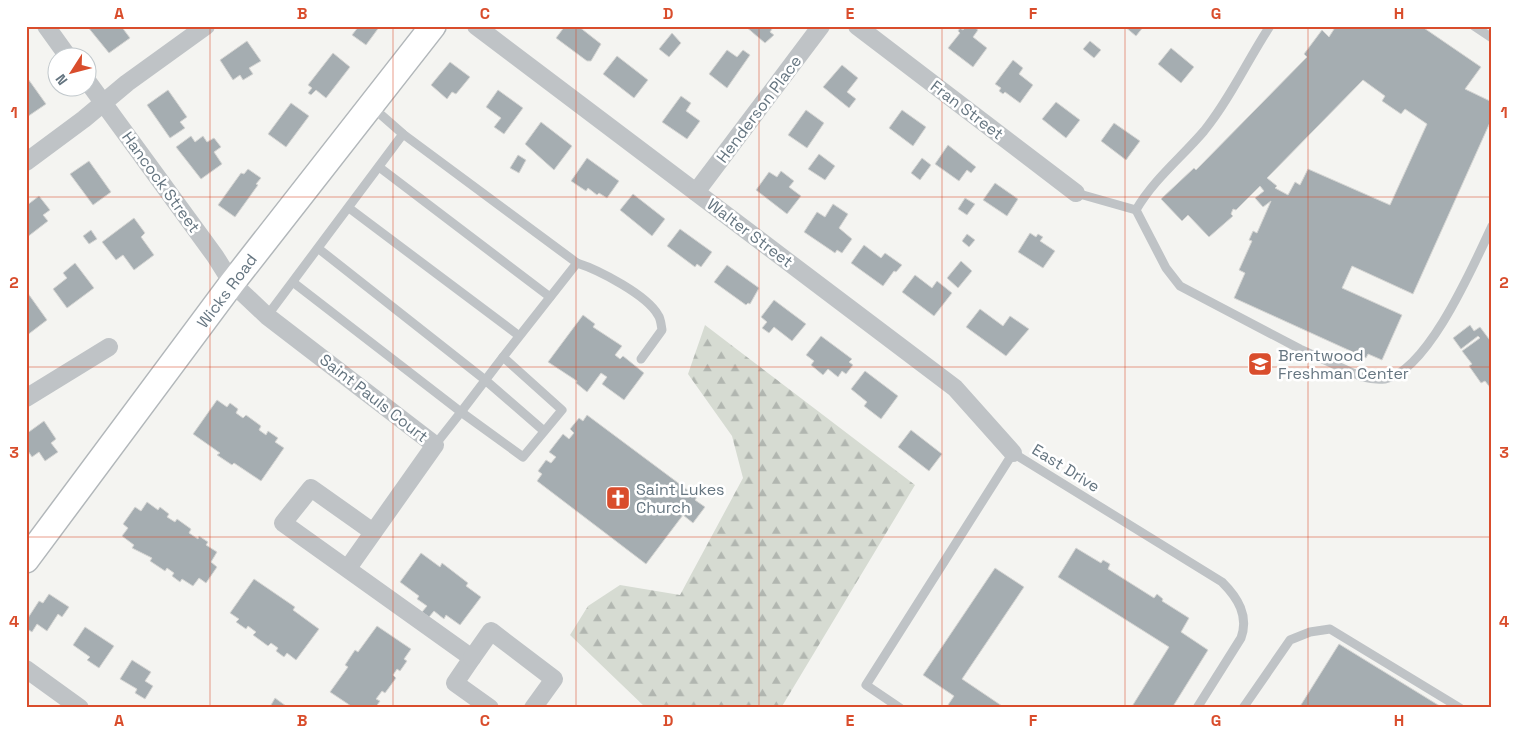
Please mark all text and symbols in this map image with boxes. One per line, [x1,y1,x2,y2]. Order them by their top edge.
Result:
text: A [114,3,124,24]
text: B [297,3,307,24]
text: C [480,3,490,24]
text: D [663,3,673,24]
text: E [846,3,855,24]
text: F [1029,3,1038,24]
text: G [1211,3,1221,24]
text: H [1394,3,1404,24]
north arrow [48,48,98,98]
street label: Henderson Place [712,51,806,167]
text: N [51,71,72,89]
street label: Fran Street [926,76,1008,144]
text: 1 [10,102,18,123]
text: 1 [1500,102,1508,123]
street label: Hancock Street [117,127,205,237]
street label: Walter Street [703,194,797,272]
street label: Wicks Road [192,250,262,332]
text: 2 [9,272,19,293]
text: 2 [1499,272,1509,293]
place label: Brentwood Freshman Center [1278,345,1409,384]
street label: Saint Pauls Court [316,349,432,447]
school or university icon: Brentwood Freshman Center [1247,351,1273,377]
street label: East Drive [1028,439,1104,497]
text: 3 [9,442,19,463]
text: 3 [1499,442,1509,463]
place label: Saint Lukes Church [636,479,725,518]
church icon: Saint Lukes Church [605,485,631,511]
text: 4 [9,611,19,632]
text: 4 [1499,611,1509,632]
text: A [114,710,124,731]
text: B [297,710,307,731]
text: C [480,710,490,731]
text: D [663,710,673,731]
text: E [846,710,855,731]
text: F [1029,710,1038,731]
text: G [1211,710,1221,731]
text: H [1394,710,1404,731]

